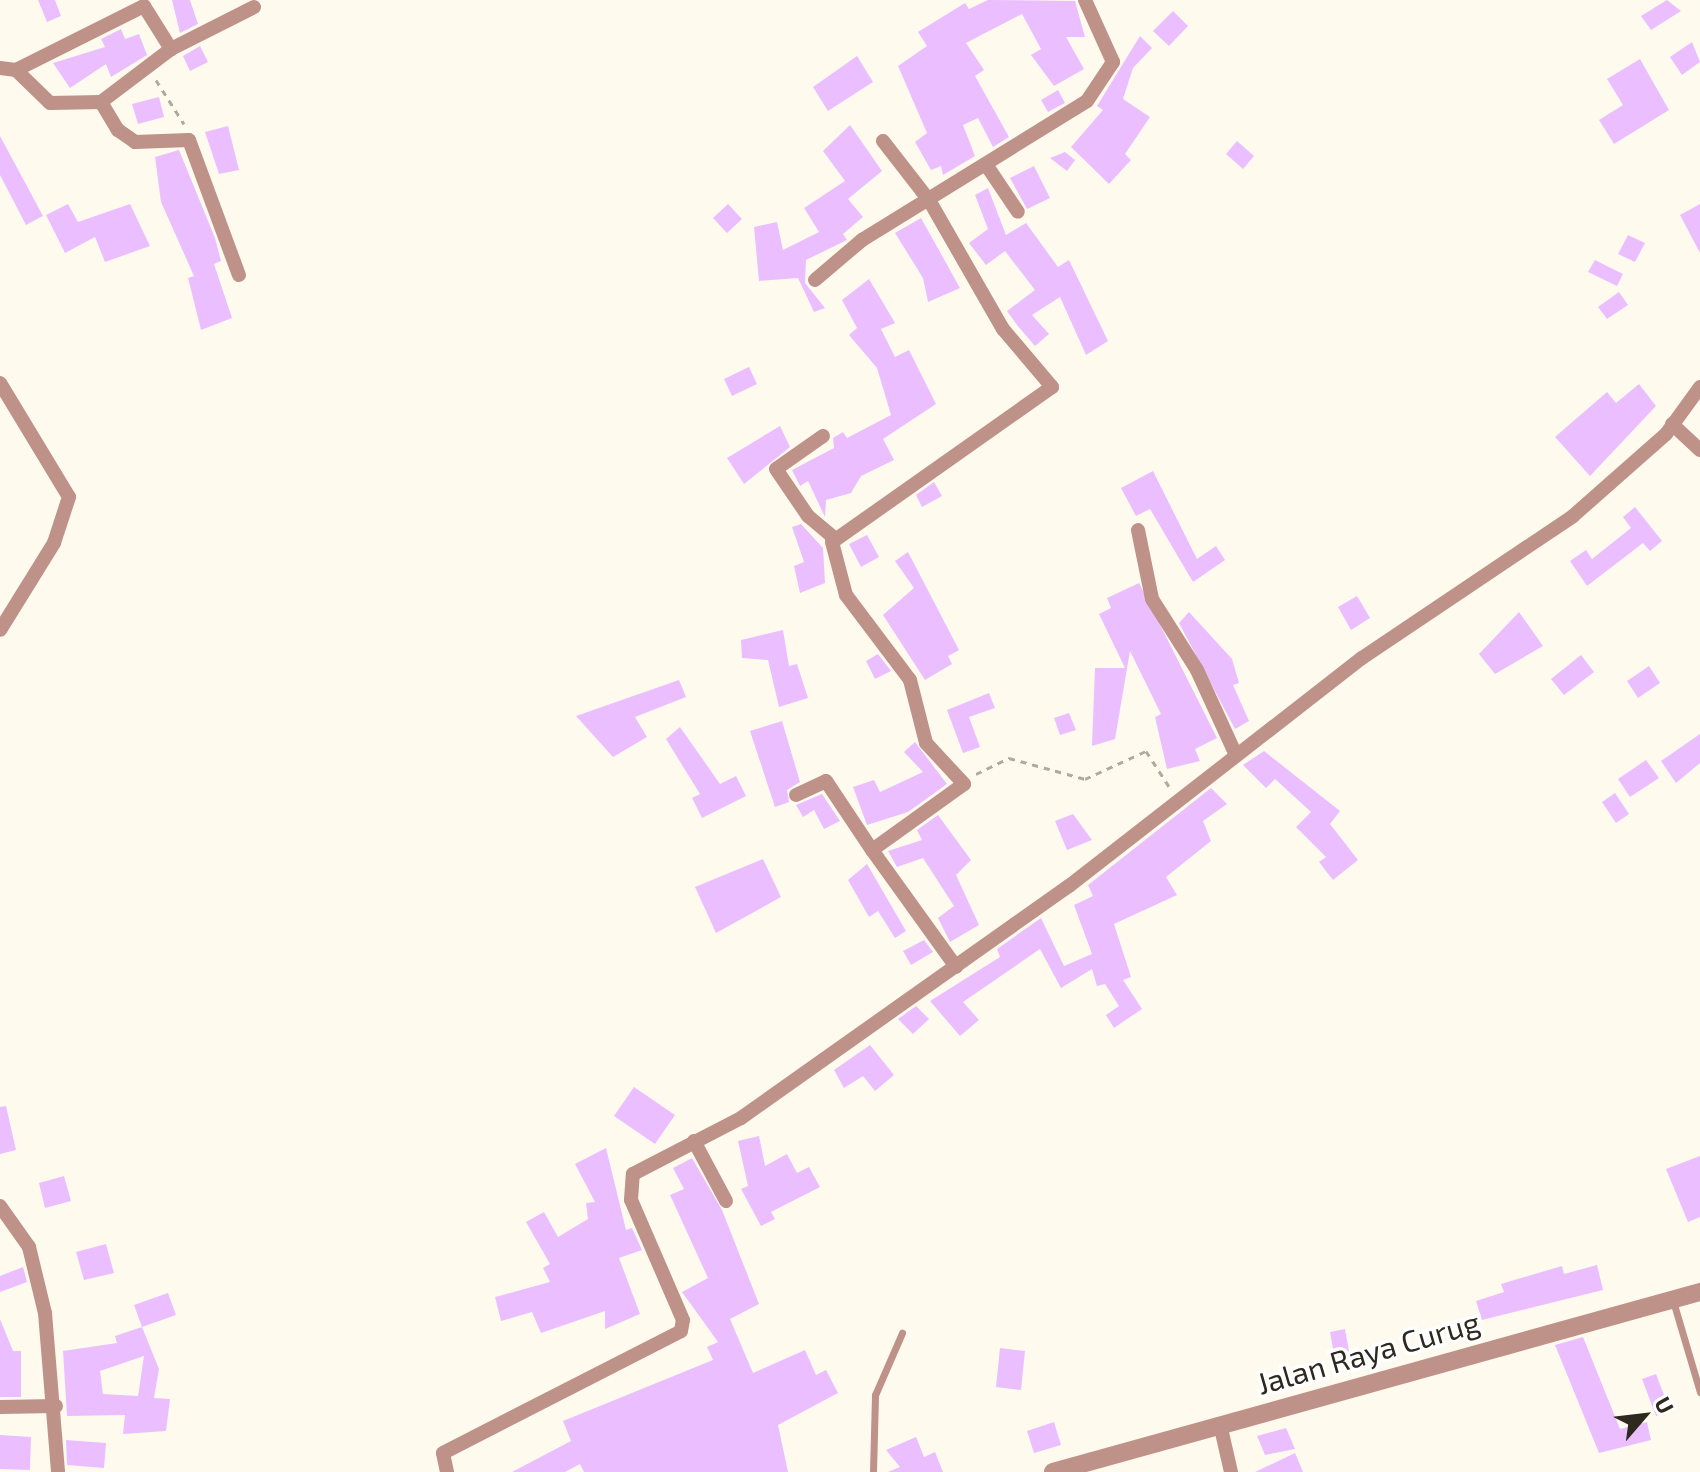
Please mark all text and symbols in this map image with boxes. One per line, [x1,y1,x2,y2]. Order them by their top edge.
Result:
street label: Jalan Raya Curug [1252,1303,1484,1401]
north arrow [1604,1376,1684,1456]
text: U [1650,1392,1680,1417]

